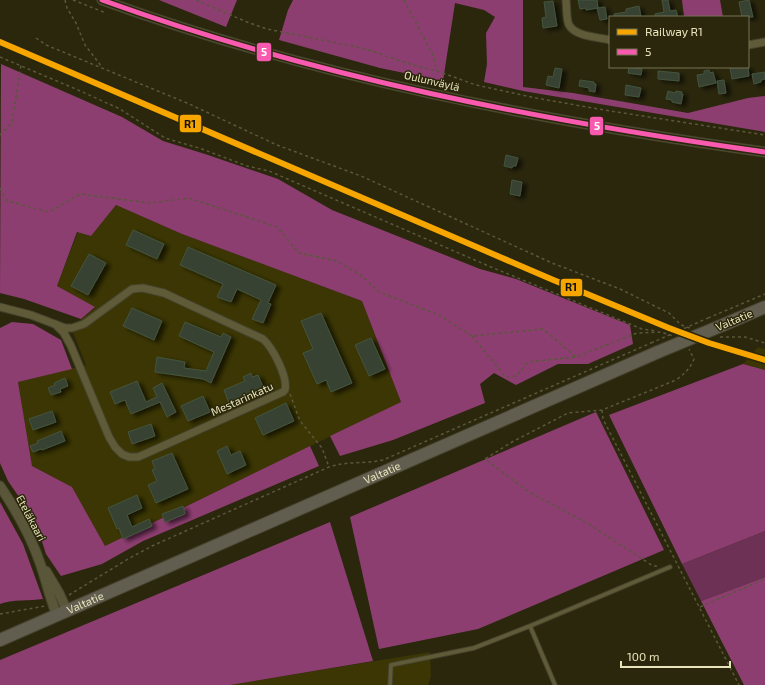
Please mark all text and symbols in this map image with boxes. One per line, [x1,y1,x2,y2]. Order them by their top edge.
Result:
legend [609,16,749,68]
text: Railway R1 [645,24,703,38]
line badge: 5 [256,42,272,62]
text: 5 [645,44,651,58]
text: 5 [261,45,267,58]
street label: Oulunväylä [403,68,461,93]
line badge: R1 [179,114,202,133]
line badge: 5 [589,116,604,136]
text: R1 [184,117,196,130]
text: 5 [594,119,600,132]
line badge: R1 [560,278,583,297]
text: R1 [565,280,577,293]
street label: Valtatie [713,306,754,333]
street label: Mestarinkatu [209,379,275,418]
street label: Valtatie [361,459,402,486]
street label: Eteläkaari [14,492,49,543]
street label: Valtatie [65,588,105,616]
scale bar [621,643,730,669]
text: 100 m [627,649,659,663]

